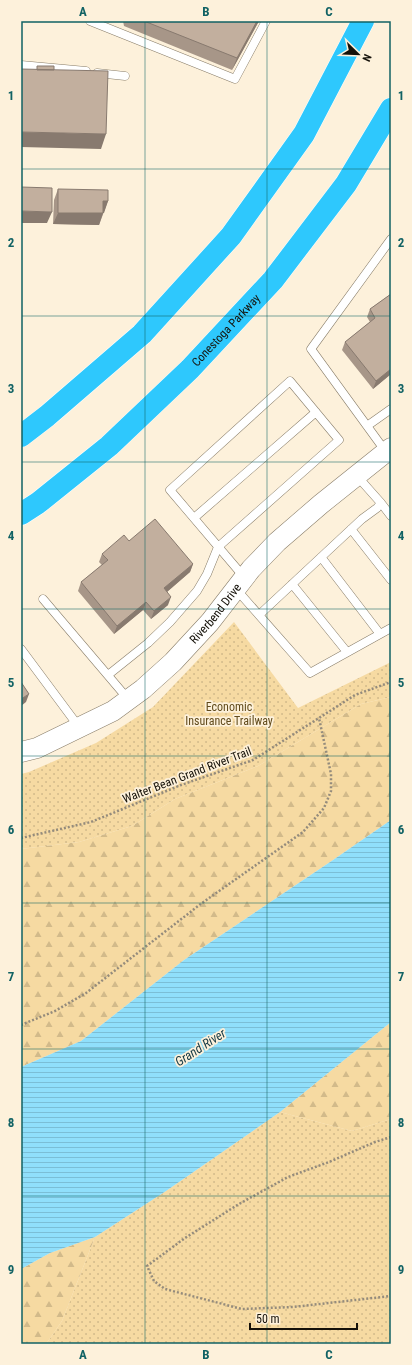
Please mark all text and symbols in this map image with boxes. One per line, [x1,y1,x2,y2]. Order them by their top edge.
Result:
text: A [79,4,87,19]
text: B [202,4,210,19]
text: C [325,4,333,19]
north arrow [338,34,378,74]
text: N [359,52,374,64]
text: 1 [8,88,14,103]
text: 1 [398,88,404,103]
text: 2 [8,235,15,250]
text: 2 [398,235,405,250]
street label: Conestoga Parkway [189,291,263,369]
text: 3 [8,381,14,396]
text: 3 [398,381,404,396]
text: 4 [8,528,15,543]
text: 4 [398,528,405,543]
street label: Riverbend Drive [187,580,244,646]
text: 5 [8,675,15,690]
text: 5 [398,675,405,690]
park label: Economic Insurance Trailway [185,700,273,728]
street label: Walter Bean Grand River Trail [121,744,253,806]
text: 6 [8,822,15,837]
text: 6 [398,822,405,837]
text: 7 [8,969,15,984]
text: 7 [398,969,405,984]
water label: Grand River [172,1025,229,1069]
text: 8 [8,1115,14,1130]
text: 8 [398,1115,404,1130]
text: 9 [8,1262,14,1277]
text: 9 [398,1262,404,1277]
scale bar [250,1305,357,1331]
text: 50 m [256,1312,280,1326]
text: A [79,1347,87,1362]
text: B [202,1347,210,1362]
text: C [325,1347,333,1362]

